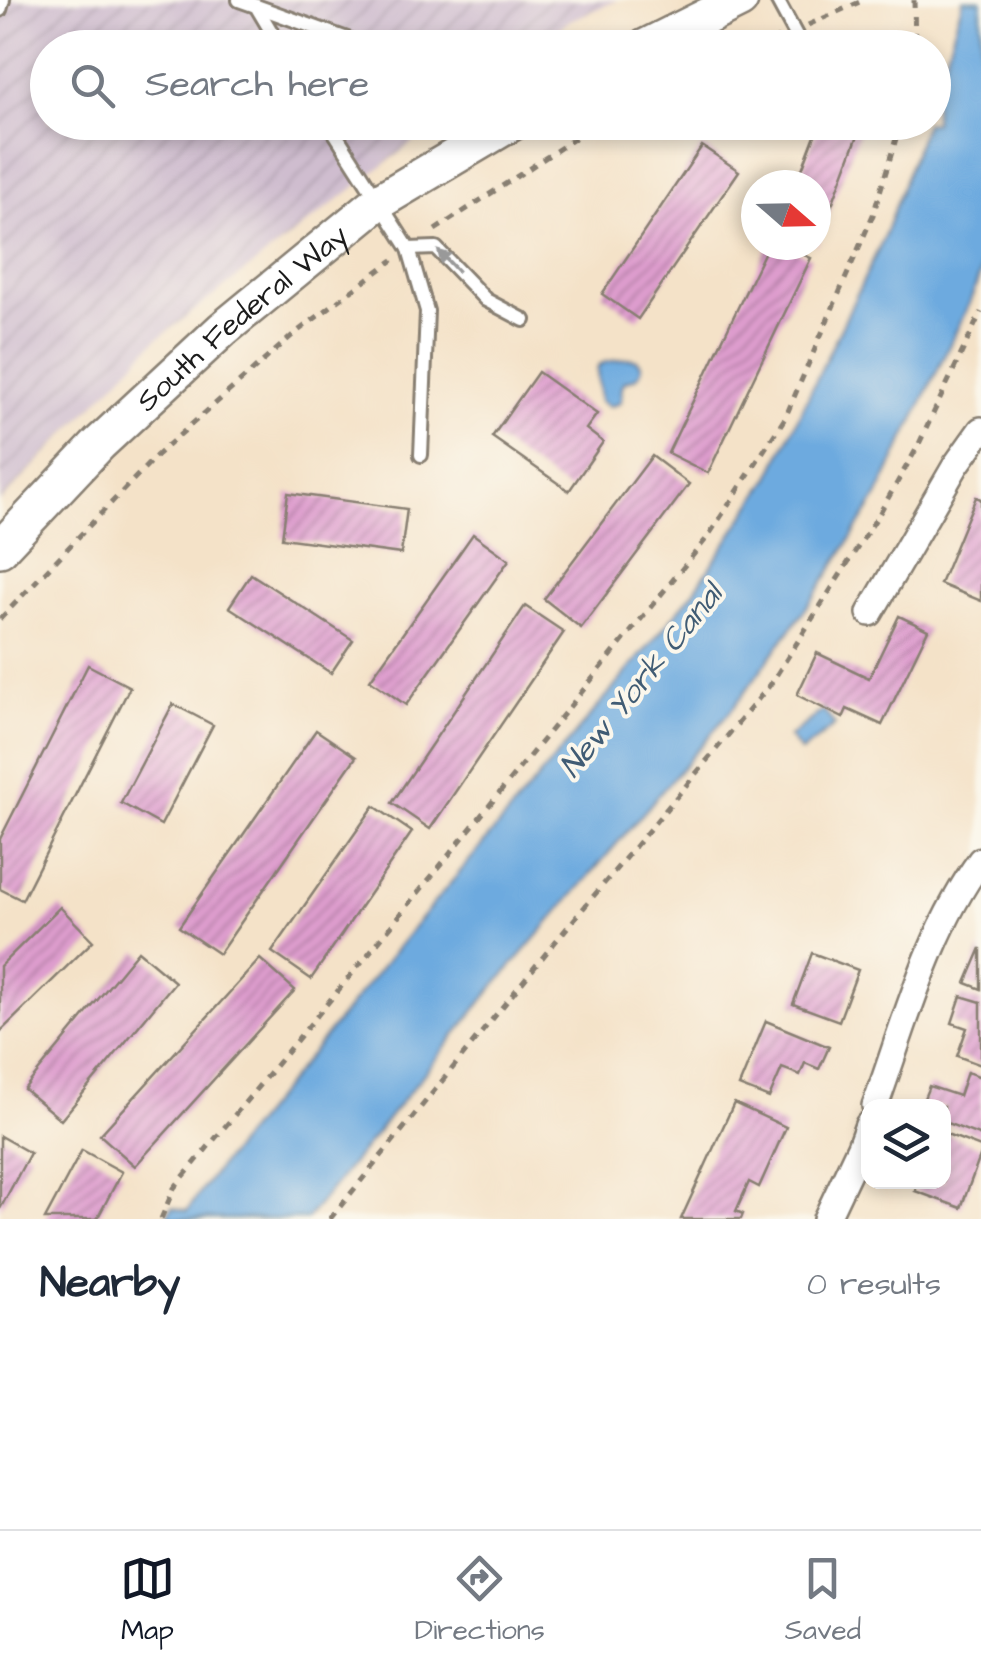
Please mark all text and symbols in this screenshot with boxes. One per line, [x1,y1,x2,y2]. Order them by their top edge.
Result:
search box [30,30,951,140]
icon: search [65,58,120,113]
text: Search here [145,59,369,111]
north arrow [741,170,831,260]
street label: South Federal Way [127,215,358,421]
one-way arrow [437,250,460,274]
water label: New York Canal [549,571,736,787]
map controls [861,1099,951,1189]
button: layers [861,1099,951,1189]
text: Nearby [40,1255,180,1313]
text: 0 results [807,1262,941,1307]
tab: Map [120,1551,175,1650]
tab: Directions [415,1551,545,1650]
tab: Saved [785,1551,861,1650]

